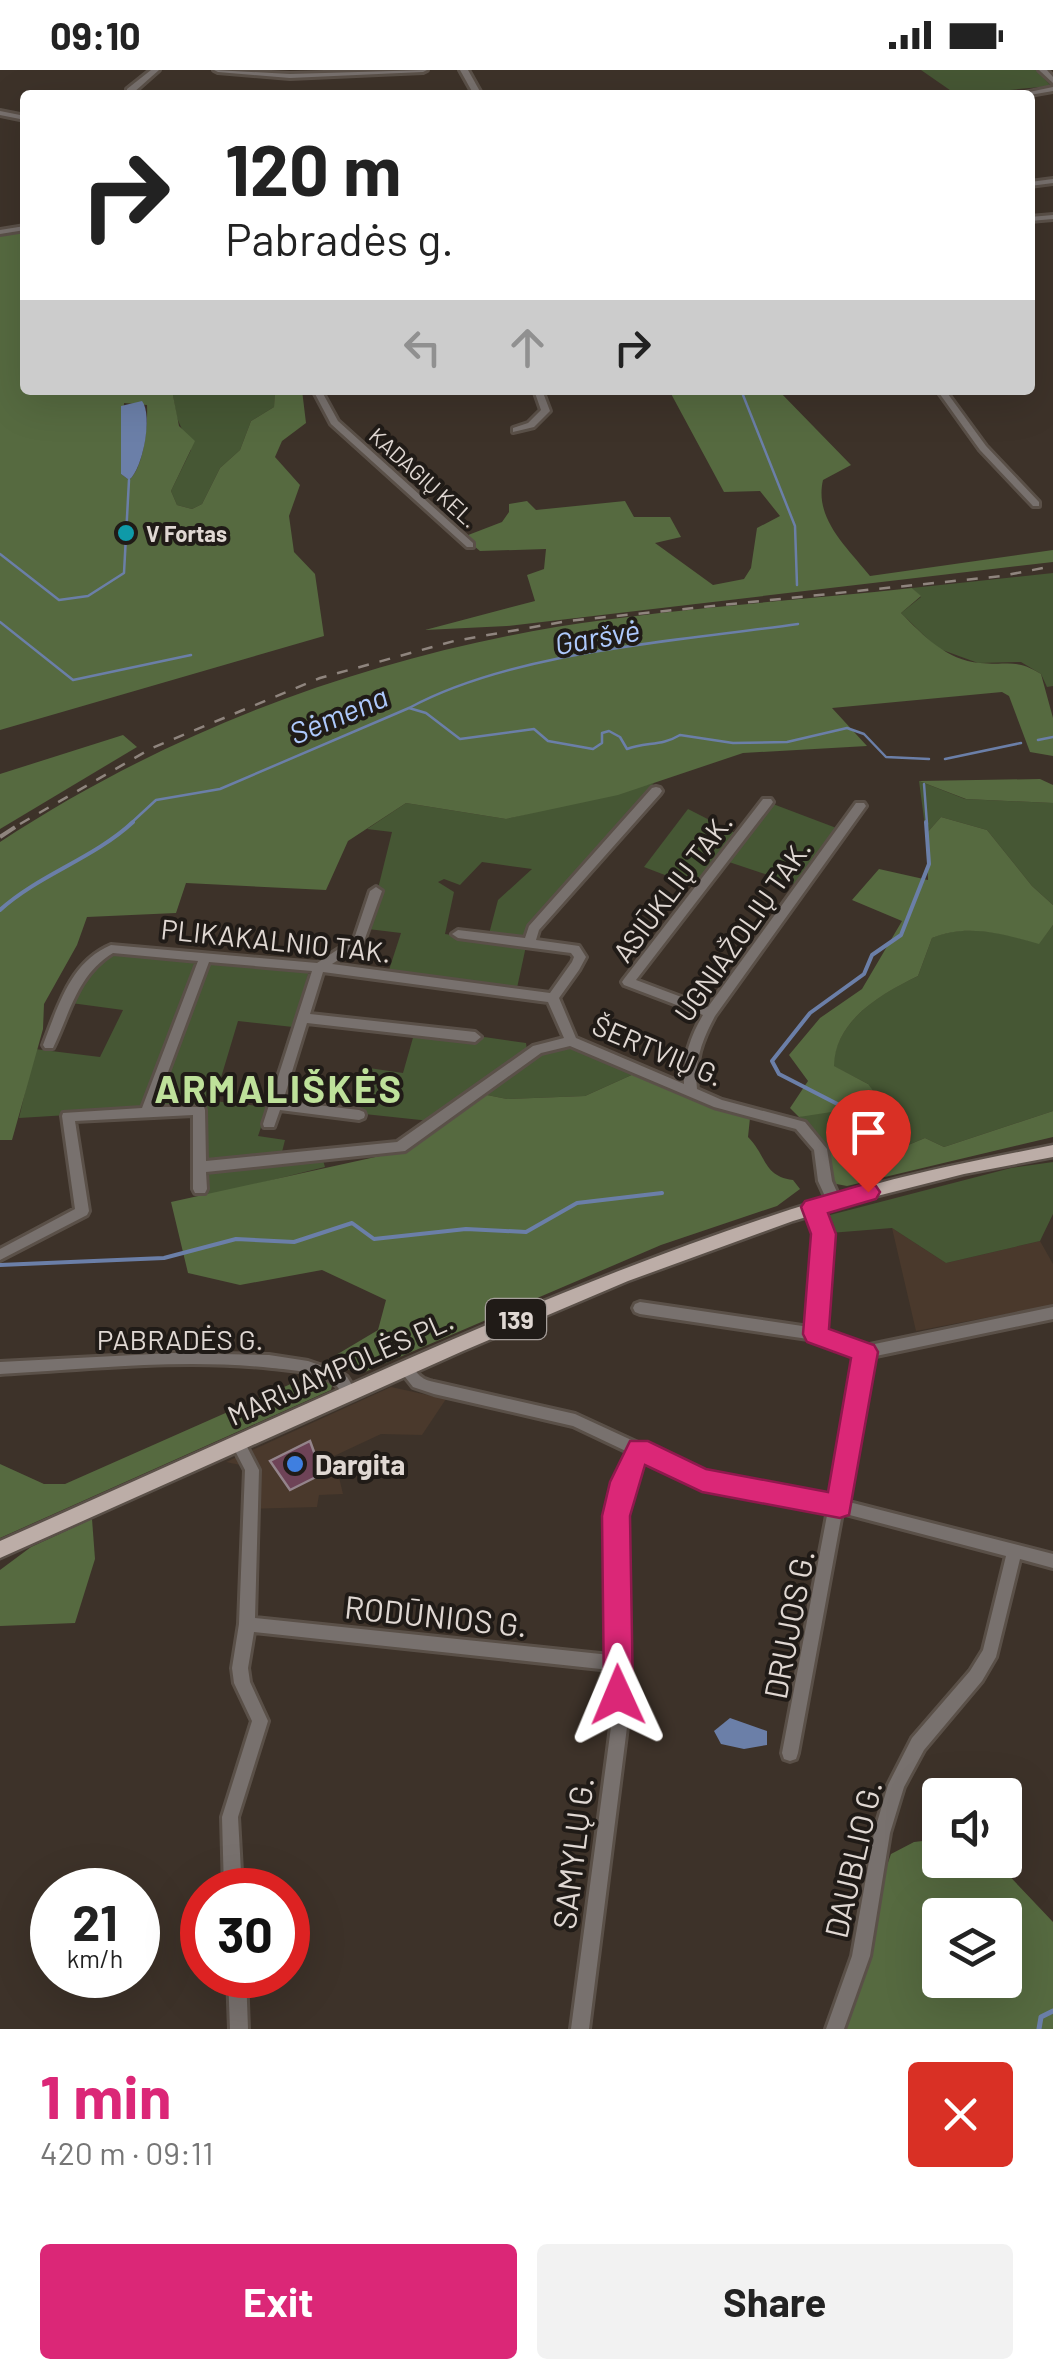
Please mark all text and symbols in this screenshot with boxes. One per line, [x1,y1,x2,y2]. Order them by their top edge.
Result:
text: 09:10 [50,12,141,58]
text: 120 m [225,126,401,210]
icon: right [60,130,190,260]
text: Pabradės g. [225,211,454,265]
icon: left [395,320,450,375]
icon: ahead [500,320,555,375]
icon: right [605,320,660,375]
street label: KADAGIŲ KEL. [364,422,484,532]
place label: V Fortas [146,520,227,546]
marker: V Fortas [115,522,137,544]
water label: Garšvė [552,611,642,661]
water label: Sėmena [283,677,393,751]
street label: ASIŪKLIŲ TAK. [605,806,739,968]
street label: UGNIAŽOLIŲ TAK. [667,832,817,1028]
street label: PLIKAKALNIO TAK. [159,911,393,969]
street label: ŠERTVIŲ G. [588,1007,728,1093]
district label: ARMALIŠKĖS [154,1065,404,1111]
pin [826,1090,911,1193]
icon: arrive [841,1105,896,1160]
road number: 139 [486,1299,546,1339]
street label: MARIJAMPOLĖS PL. [222,1302,458,1432]
street label: PABRADĖS G. [97,1322,263,1356]
place label: Dargita [315,1447,405,1481]
marker: Dargita [284,1453,306,1475]
street label: DRUJOS G. [755,1546,821,1702]
street label: RODŪNIOS G. [343,1587,529,1643]
position arrow [566,1643,670,1747]
street label: SAMYLŲ G. [544,1775,600,1931]
street label: DAUBLIO G. [815,1777,889,1941]
map controls [922,1778,1022,1998]
button: sound [922,1778,1022,1878]
speed limit sign: 30 [180,1868,310,1998]
text: 21 [72,1891,118,1951]
button: layers [922,1898,1022,1998]
text: km/h [67,1943,123,1973]
text: 1 min [40,2059,171,2131]
button: close [908,2062,1013,2167]
text: 420 m · 09:11 [40,2133,213,2171]
button: Exit [40,2244,517,2359]
button: Share [537,2244,1013,2359]

